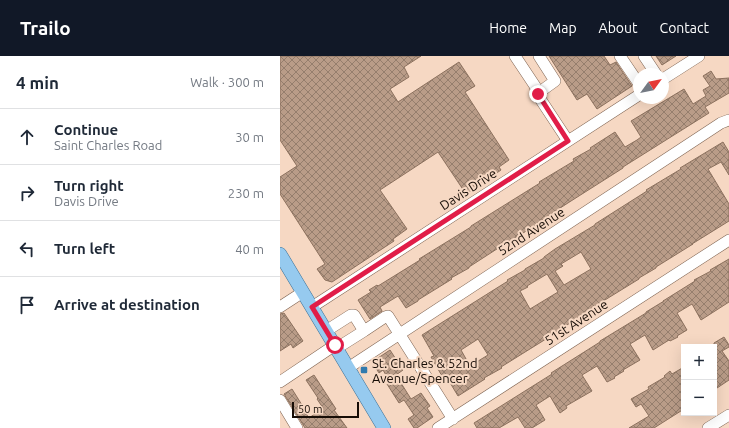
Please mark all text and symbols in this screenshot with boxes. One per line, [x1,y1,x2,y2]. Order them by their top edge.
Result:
text: Trailo [20,17,71,39]
text: Home [489,20,527,36]
text: Map [549,20,577,36]
text: About [599,20,638,36]
text: Contact [660,20,709,36]
north arrow [633,68,669,104]
text: 4 min [16,73,59,92]
text: Walk · 300 m [190,75,264,89]
route end [529,85,547,103]
text: Continue [54,121,118,138]
icon: ahead [16,126,38,148]
text: 30 m [235,130,264,144]
text: Saint Charles Road [54,138,162,152]
street label: Davis Drive [437,166,499,212]
text: Turn right [54,177,124,194]
icon: right [16,182,38,204]
text: 230 m [228,186,264,200]
text: Davis Drive [54,194,119,208]
street label: 52nd Avenue [495,204,567,258]
icon: left [16,238,38,260]
text: Turn left [54,240,115,257]
text: 40 m [235,242,264,256]
icon: arrive [16,294,38,316]
text: Arrive at destination [54,296,200,313]
street label: 51st Avenue [542,296,610,348]
route start [326,336,344,354]
map controls [681,344,717,416]
button: + [681,344,717,380]
place label: St. Charles & 52nd Avenue/Spencer [372,356,478,385]
marker: St. Charles & 52nd Avenue/Spencer [359,365,369,375]
button: − [681,380,717,416]
scale bar [292,400,359,419]
text: 50 m [298,403,322,415]

